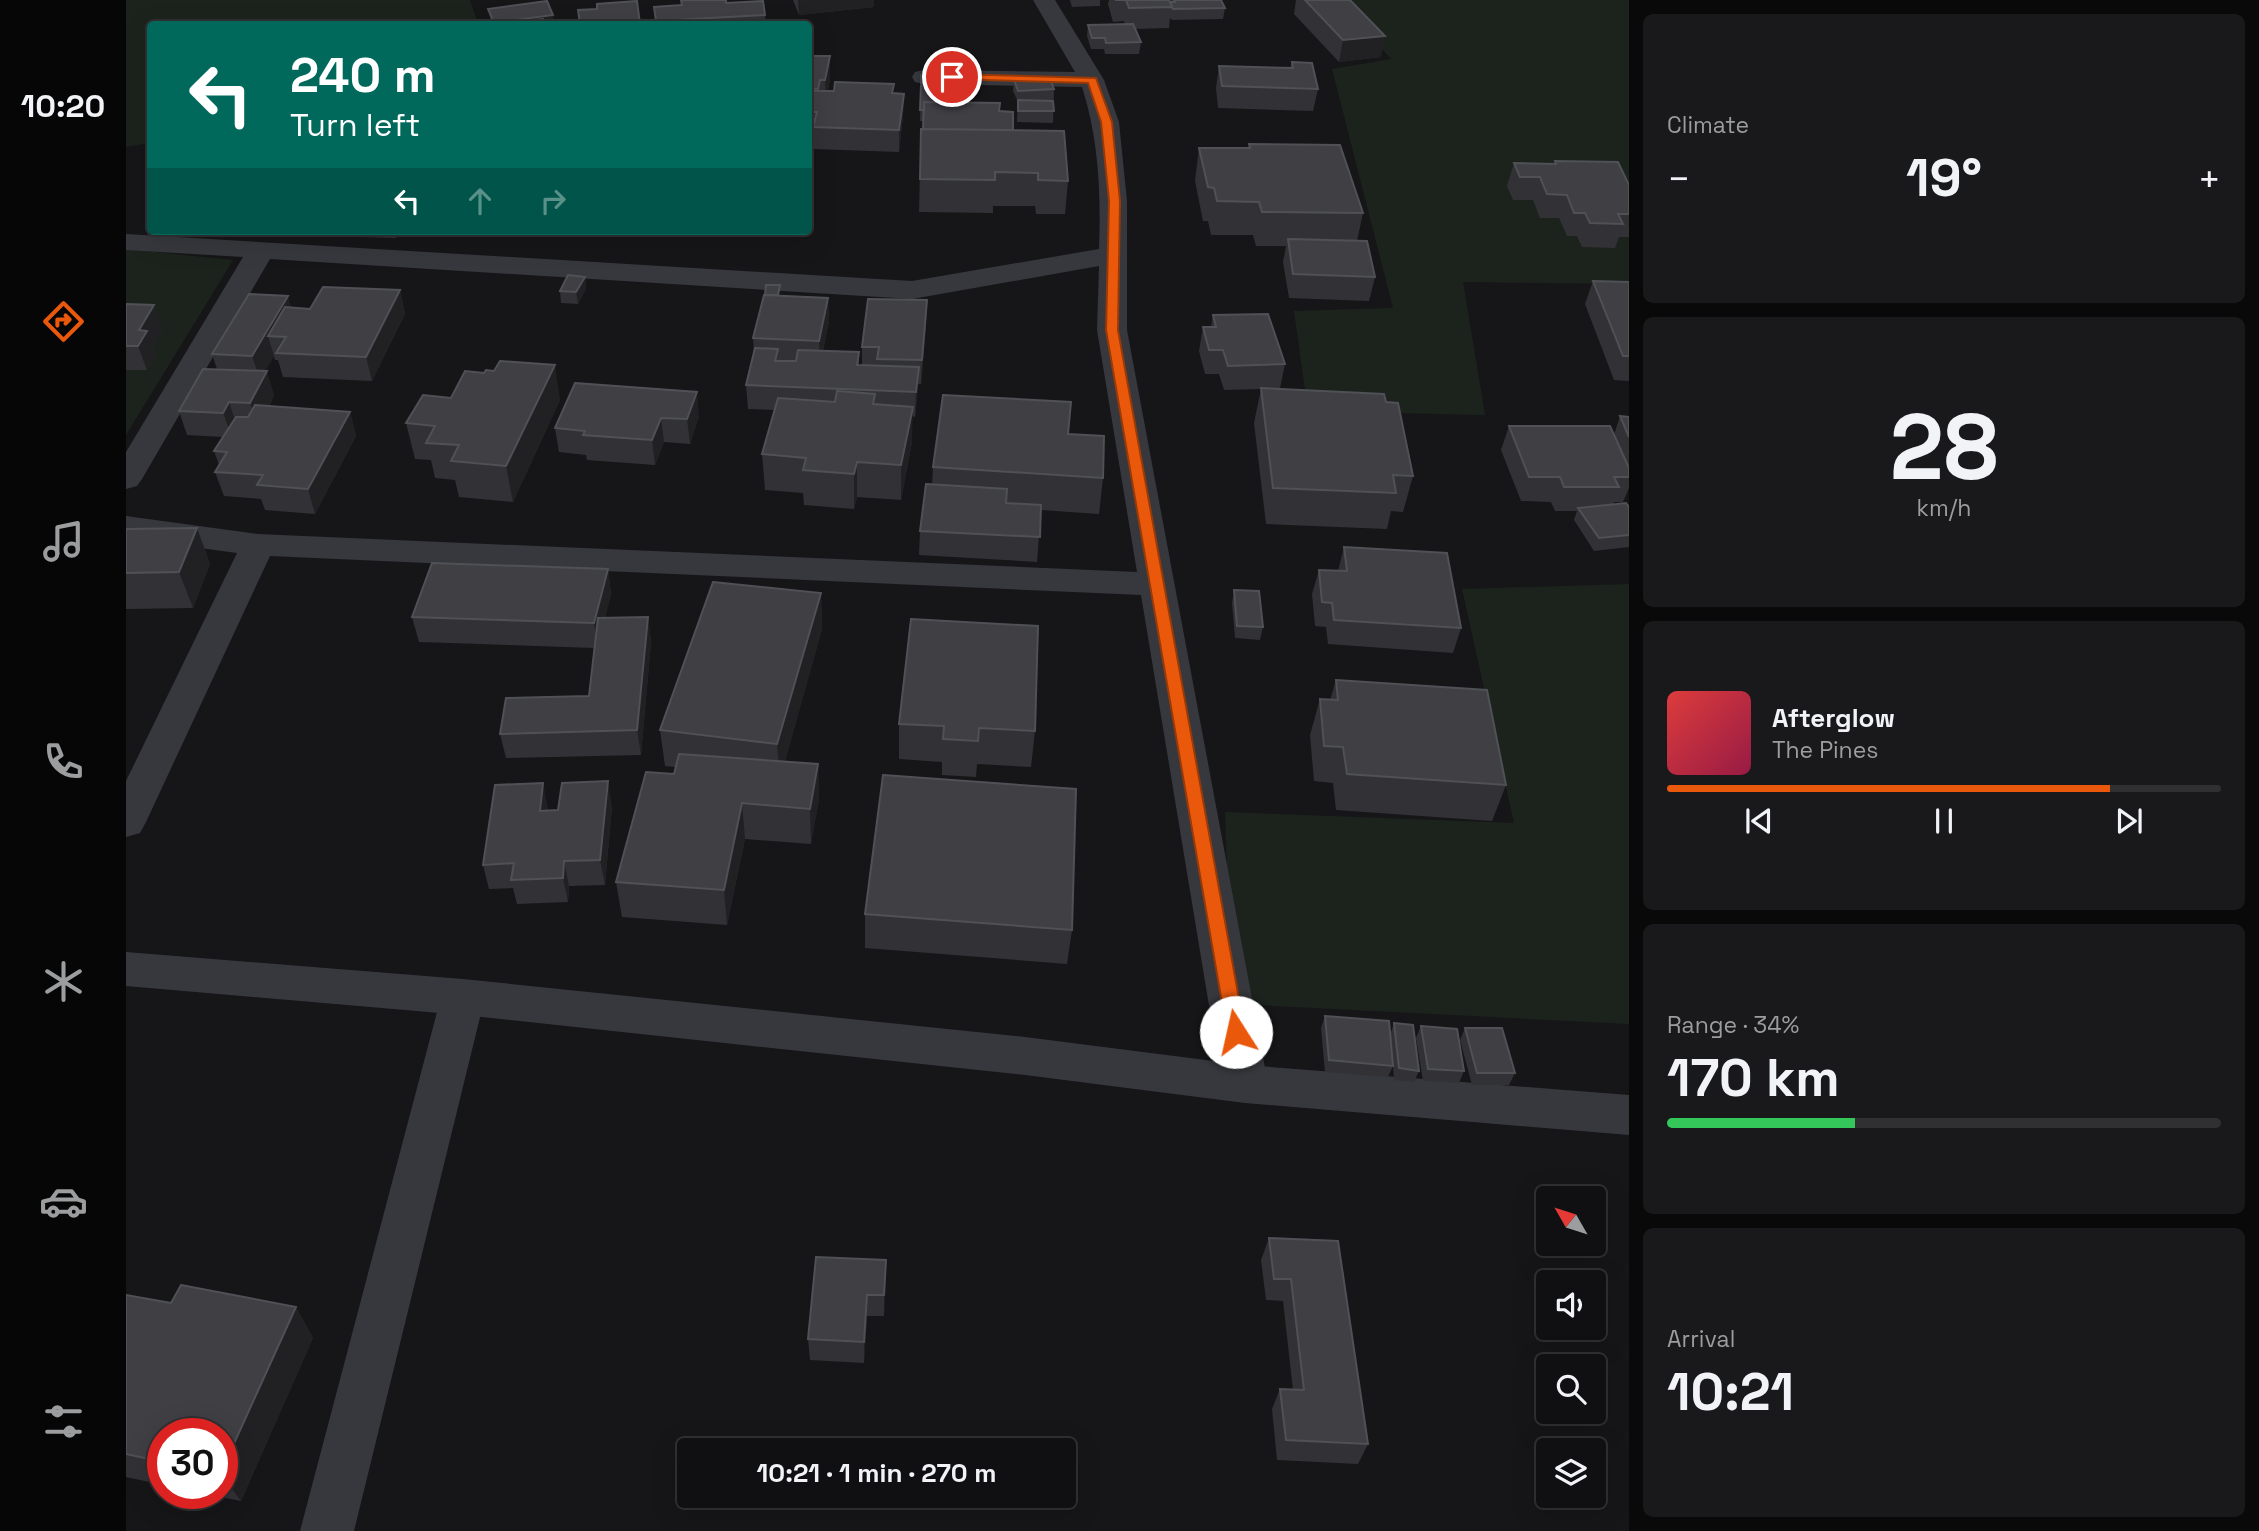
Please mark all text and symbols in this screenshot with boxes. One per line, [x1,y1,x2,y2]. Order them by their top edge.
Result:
text: 240 m [290,44,436,106]
pin [922,47,982,107]
icon: left [175,49,266,140]
icon: arrive [933,58,971,96]
text: 10:20 [21,86,105,126]
text: Turn left [290,105,420,145]
text: Climate [1667,110,1749,140]
text: 19° [1906,145,1982,211]
text: − [1667,155,1691,203]
text: + [2197,155,2221,203]
icon: left [388,182,426,220]
icon: ahead [461,182,499,220]
icon: right [534,182,572,220]
icon: directions [39,297,88,346]
text: 28 [1890,389,1998,506]
text: km/h [1917,493,1971,523]
icon: music [39,517,88,566]
text: Afterglow [1772,701,1895,735]
text: The Pines [1772,735,1878,765]
icon: phone [39,737,88,786]
icon: previous [1740,802,1778,840]
icon: pause [1925,802,1963,840]
icon: next [2110,802,2148,840]
icon: climate [39,957,88,1006]
position arrow [1199,995,1273,1069]
text: Range · 34% [1667,1010,1799,1040]
text: 170 km [1667,1045,1840,1111]
icon: car [39,1177,88,1226]
north arrow [1536,1186,1606,1256]
map controls [1536,1186,1606,1508]
button: sound [1536,1270,1606,1340]
text: Arrival [1667,1324,1735,1354]
button: search [1536,1354,1606,1424]
text: 10:21 [1667,1359,1794,1425]
icon: filters [39,1397,88,1446]
speed limit sign: 30 [147,1418,238,1509]
button: layers [1536,1438,1606,1508]
text: 10:21 · 1 min · 270 m [757,1456,996,1490]

